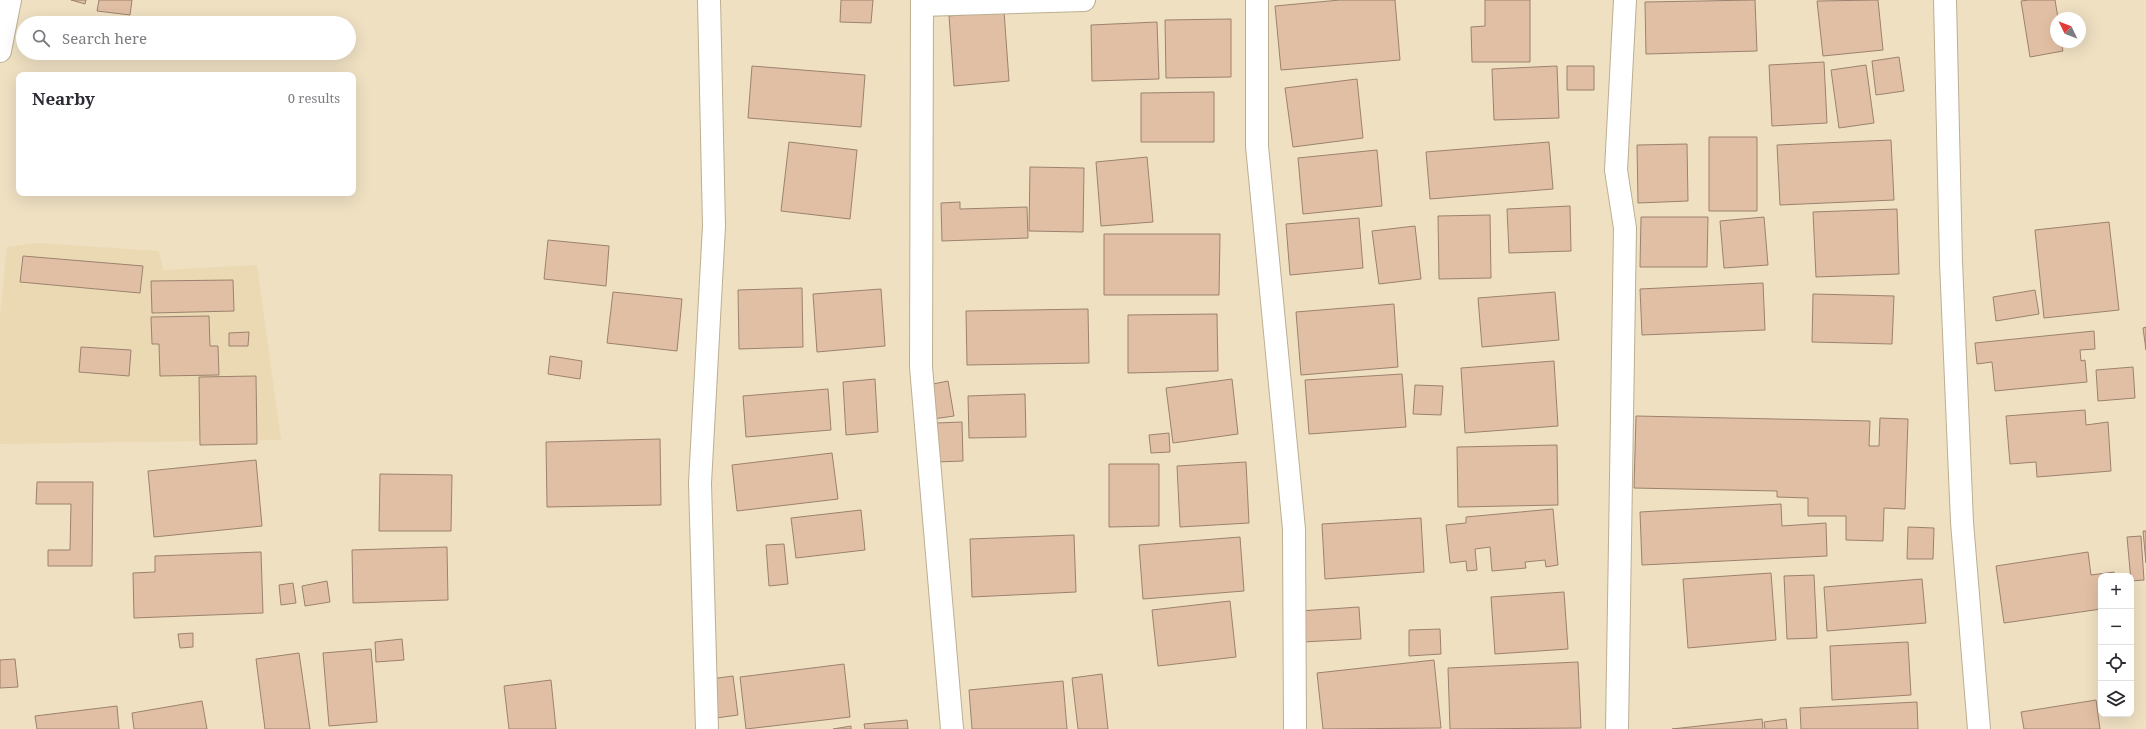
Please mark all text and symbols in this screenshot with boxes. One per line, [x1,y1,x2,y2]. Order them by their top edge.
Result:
north arrow [2050,12,2086,48]
search box [16,16,356,60]
icon: search [30,27,52,49]
text: Search here [62,28,147,48]
text: Nearby [32,87,95,110]
text: 0 results [288,89,340,107]
map controls [2098,573,2134,717]
button: + [2098,573,2134,609]
button: − [2098,609,2134,645]
button: locate [2098,645,2134,681]
button: layers [2098,681,2134,717]

